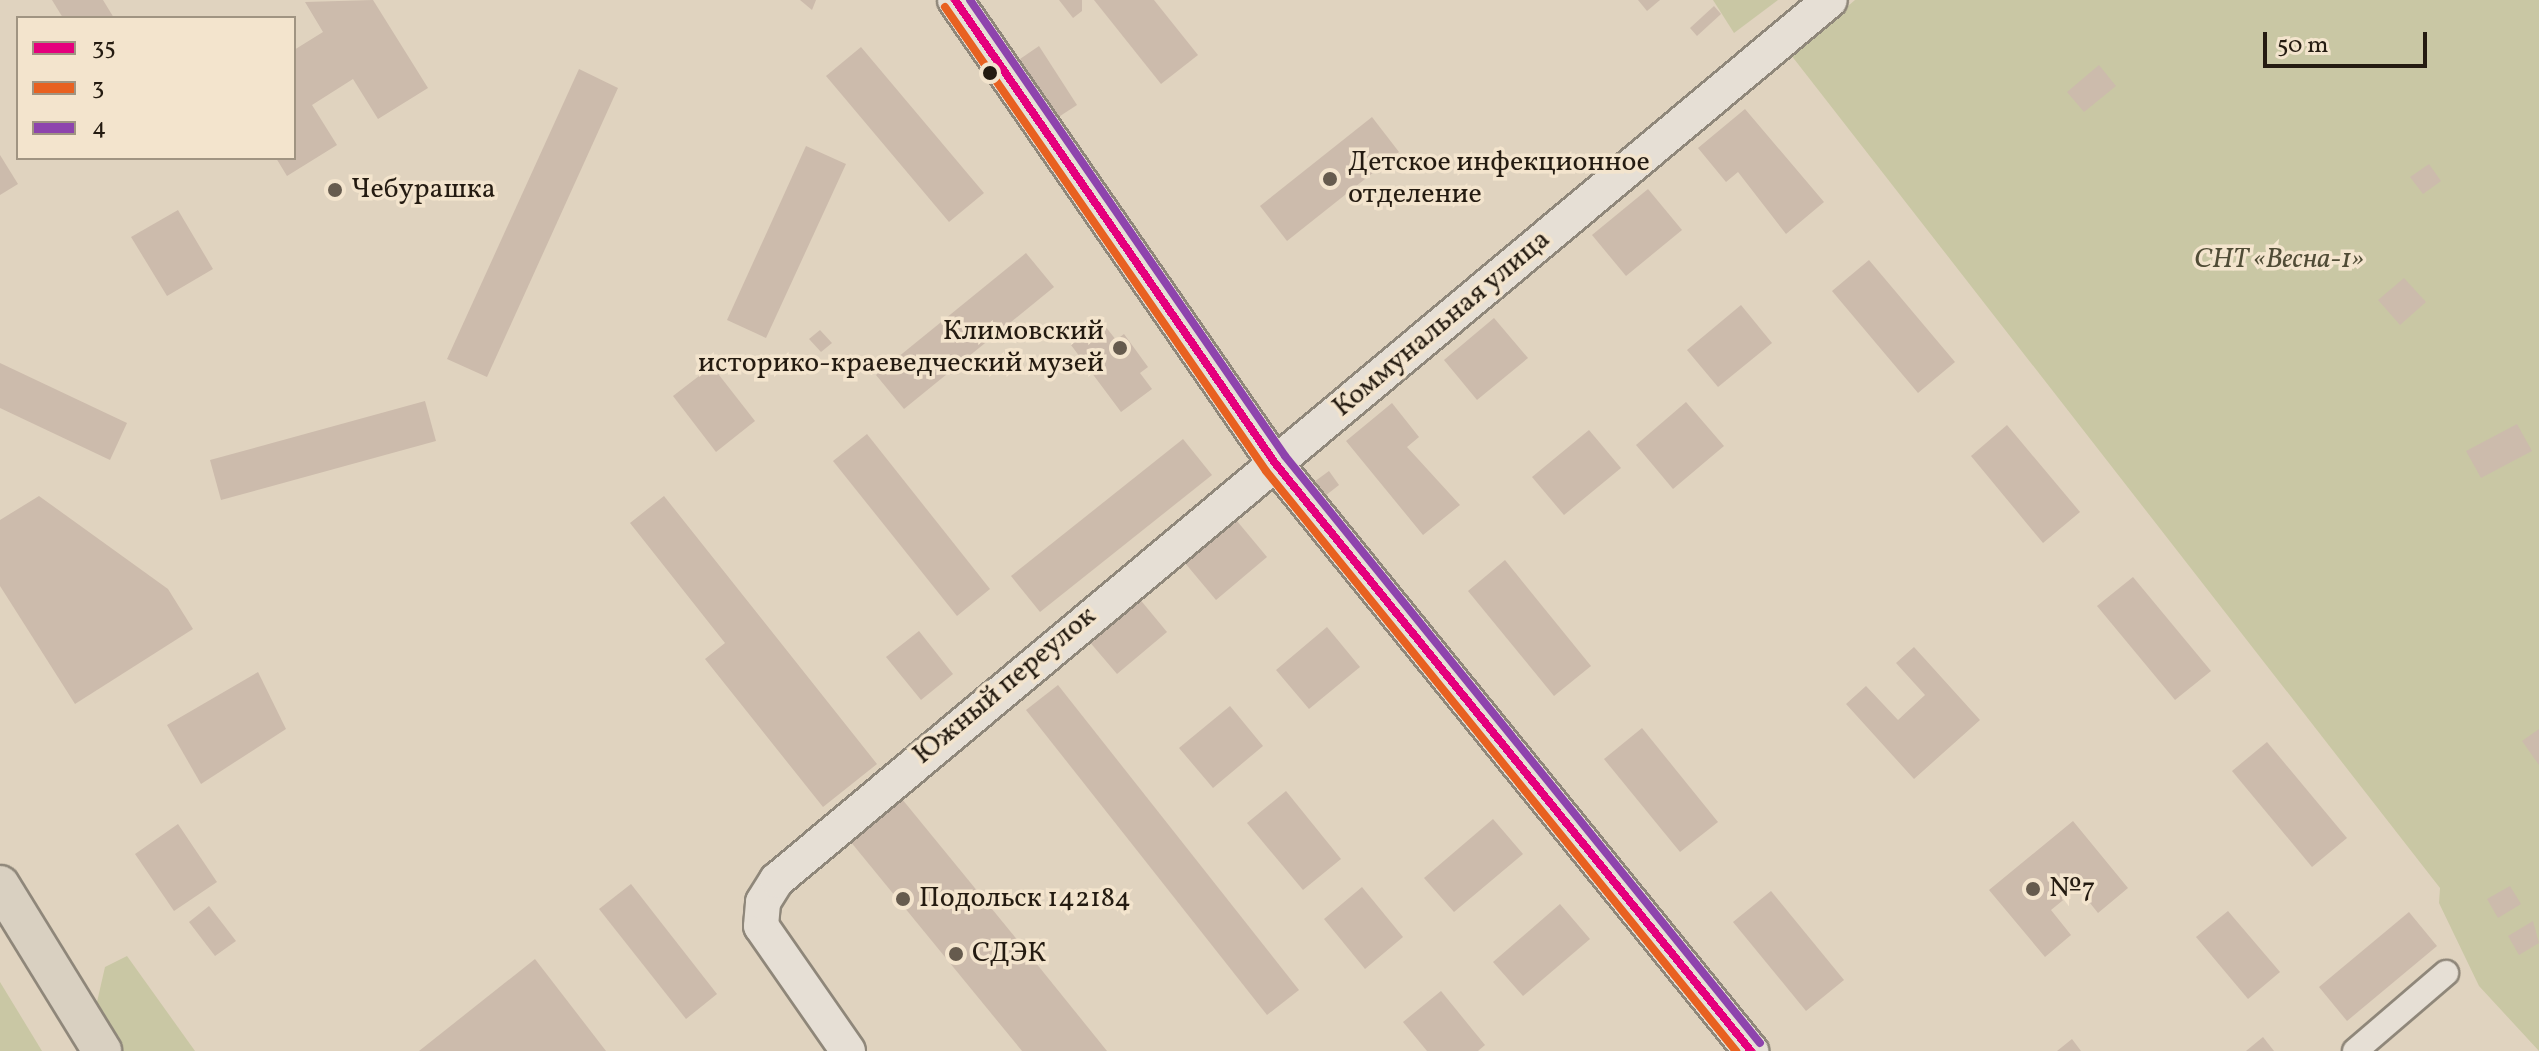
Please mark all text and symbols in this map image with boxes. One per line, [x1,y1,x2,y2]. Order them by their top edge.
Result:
legend [16,16,296,160]
scale bar [2267,16,2431,66]
text: 50 m [2277,29,2329,63]
text: 35 [92,31,116,65]
unlabelled marker [982,65,998,81]
text: 3 [92,71,104,105]
text: 4 [92,111,106,145]
place label: Детское инфекционное отделение [1348,146,1650,212]
marker: Детское инфекционное отделение [1319,168,1341,190]
place label: Чебурашка [351,173,496,207]
marker: Чебурашка [326,181,344,199]
street label: Коммунальная улица [1326,223,1558,425]
park label: СНТ «Весна-1» [2194,243,2364,277]
place label: Климовский историко-краеведческий музей [698,315,1104,381]
marker: Климовский историко-краеведческий музей [1111,339,1129,357]
street label: Южный переулок [907,600,1103,772]
place label: №7 [2049,872,2095,906]
marker: №7 [2024,880,2042,898]
place label: Подольск 142184 [919,882,1131,916]
marker: Подольск 142184 [894,890,912,908]
place label: СДЭК [972,937,1046,971]
marker: СДЭК [947,945,965,963]

